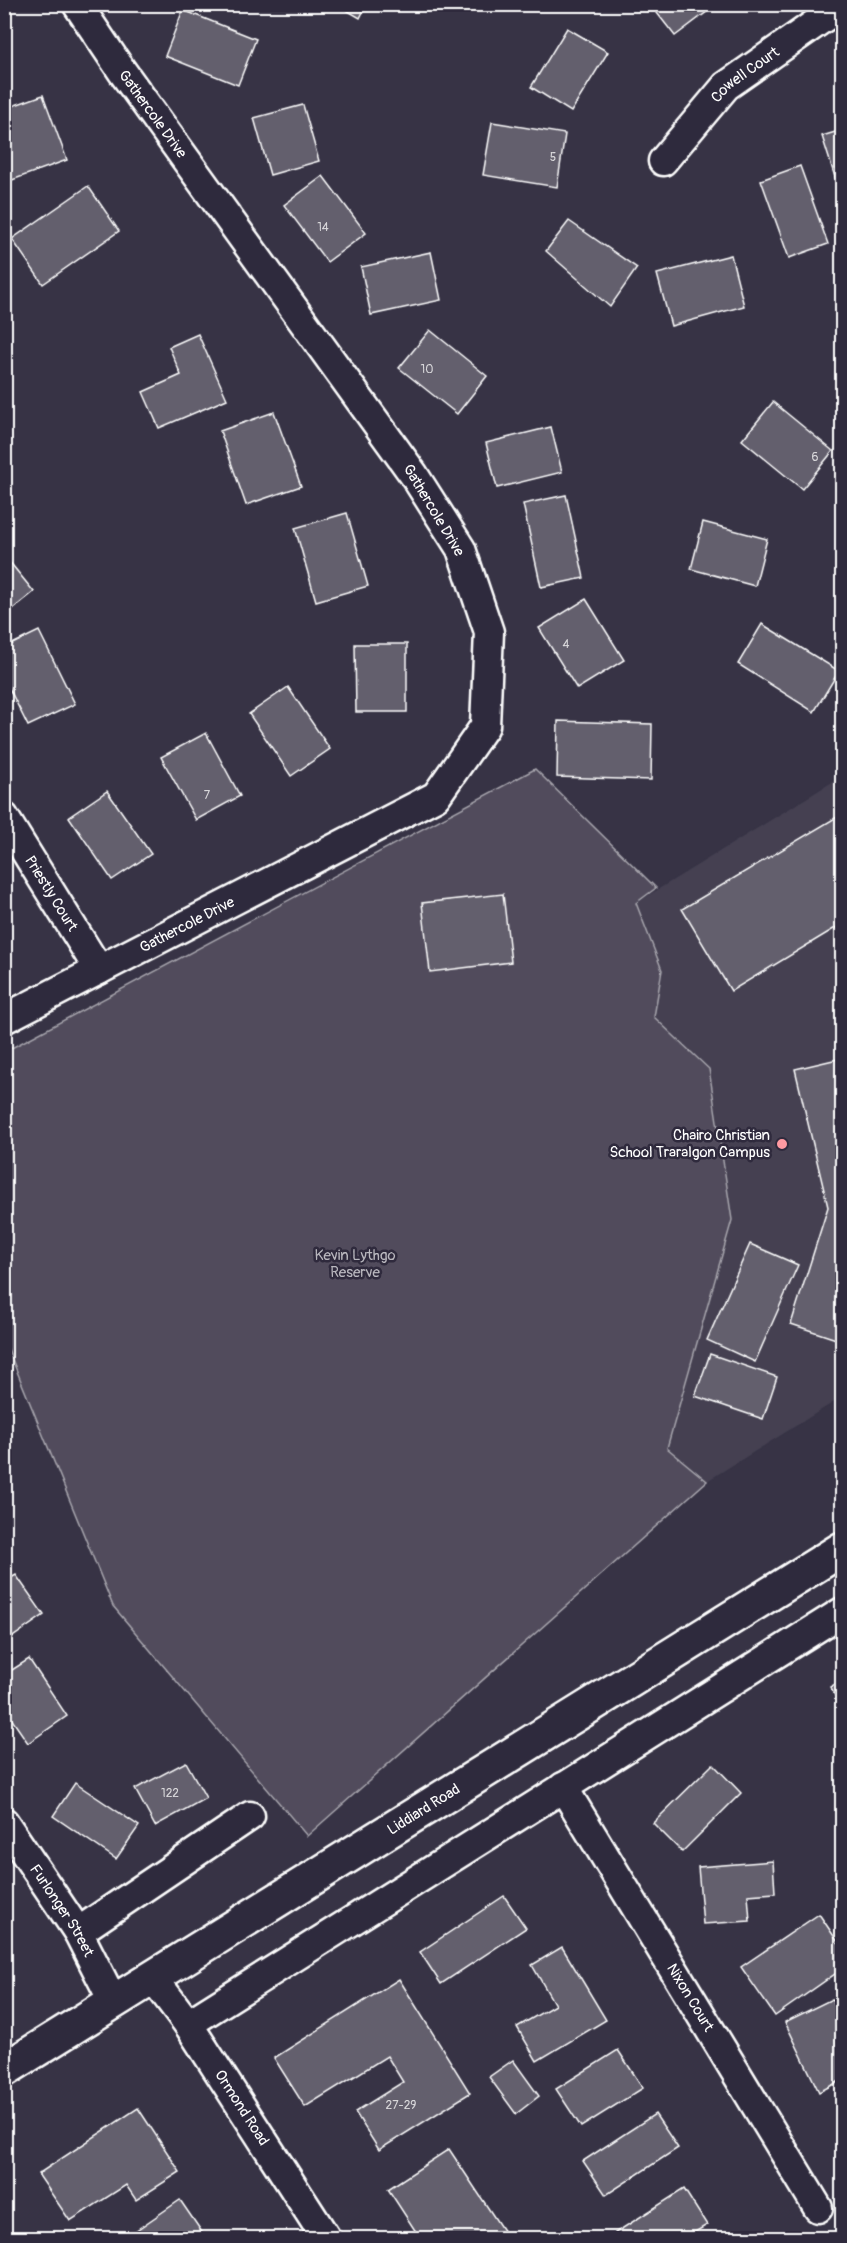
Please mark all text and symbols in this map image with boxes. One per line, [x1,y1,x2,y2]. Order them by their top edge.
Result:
street label: Cowell Court [707,42,784,107]
street label: Gathercole Drive [114,67,191,163]
house number: 5 [550,150,556,165]
house number: 14 [317,220,329,235]
house number: 10 [421,362,433,377]
house number: 6 [812,450,819,465]
street label: Gathercole Drive [399,461,469,560]
house number: 4 [563,637,570,652]
house number: 7 [204,788,211,803]
street label: Priestly Court [20,852,82,936]
street label: Gathercole Drive [137,892,239,957]
place label: Chairo Christian School Traralgon Campus [609,1126,770,1162]
marker: Chairo Christian School Traralgon Campus [775,1137,789,1151]
park label: Kevin Lythgo Reserve [314,1246,396,1282]
street label: Liddiard Road [384,1780,464,1839]
house number: 122 [161,1786,179,1801]
street label: Furlonger Street [25,1861,98,1961]
street label: Nixon Court [662,1960,718,2036]
street label: Ormond Road [210,2067,273,2149]
house number: 27-29 [385,2098,417,2113]

